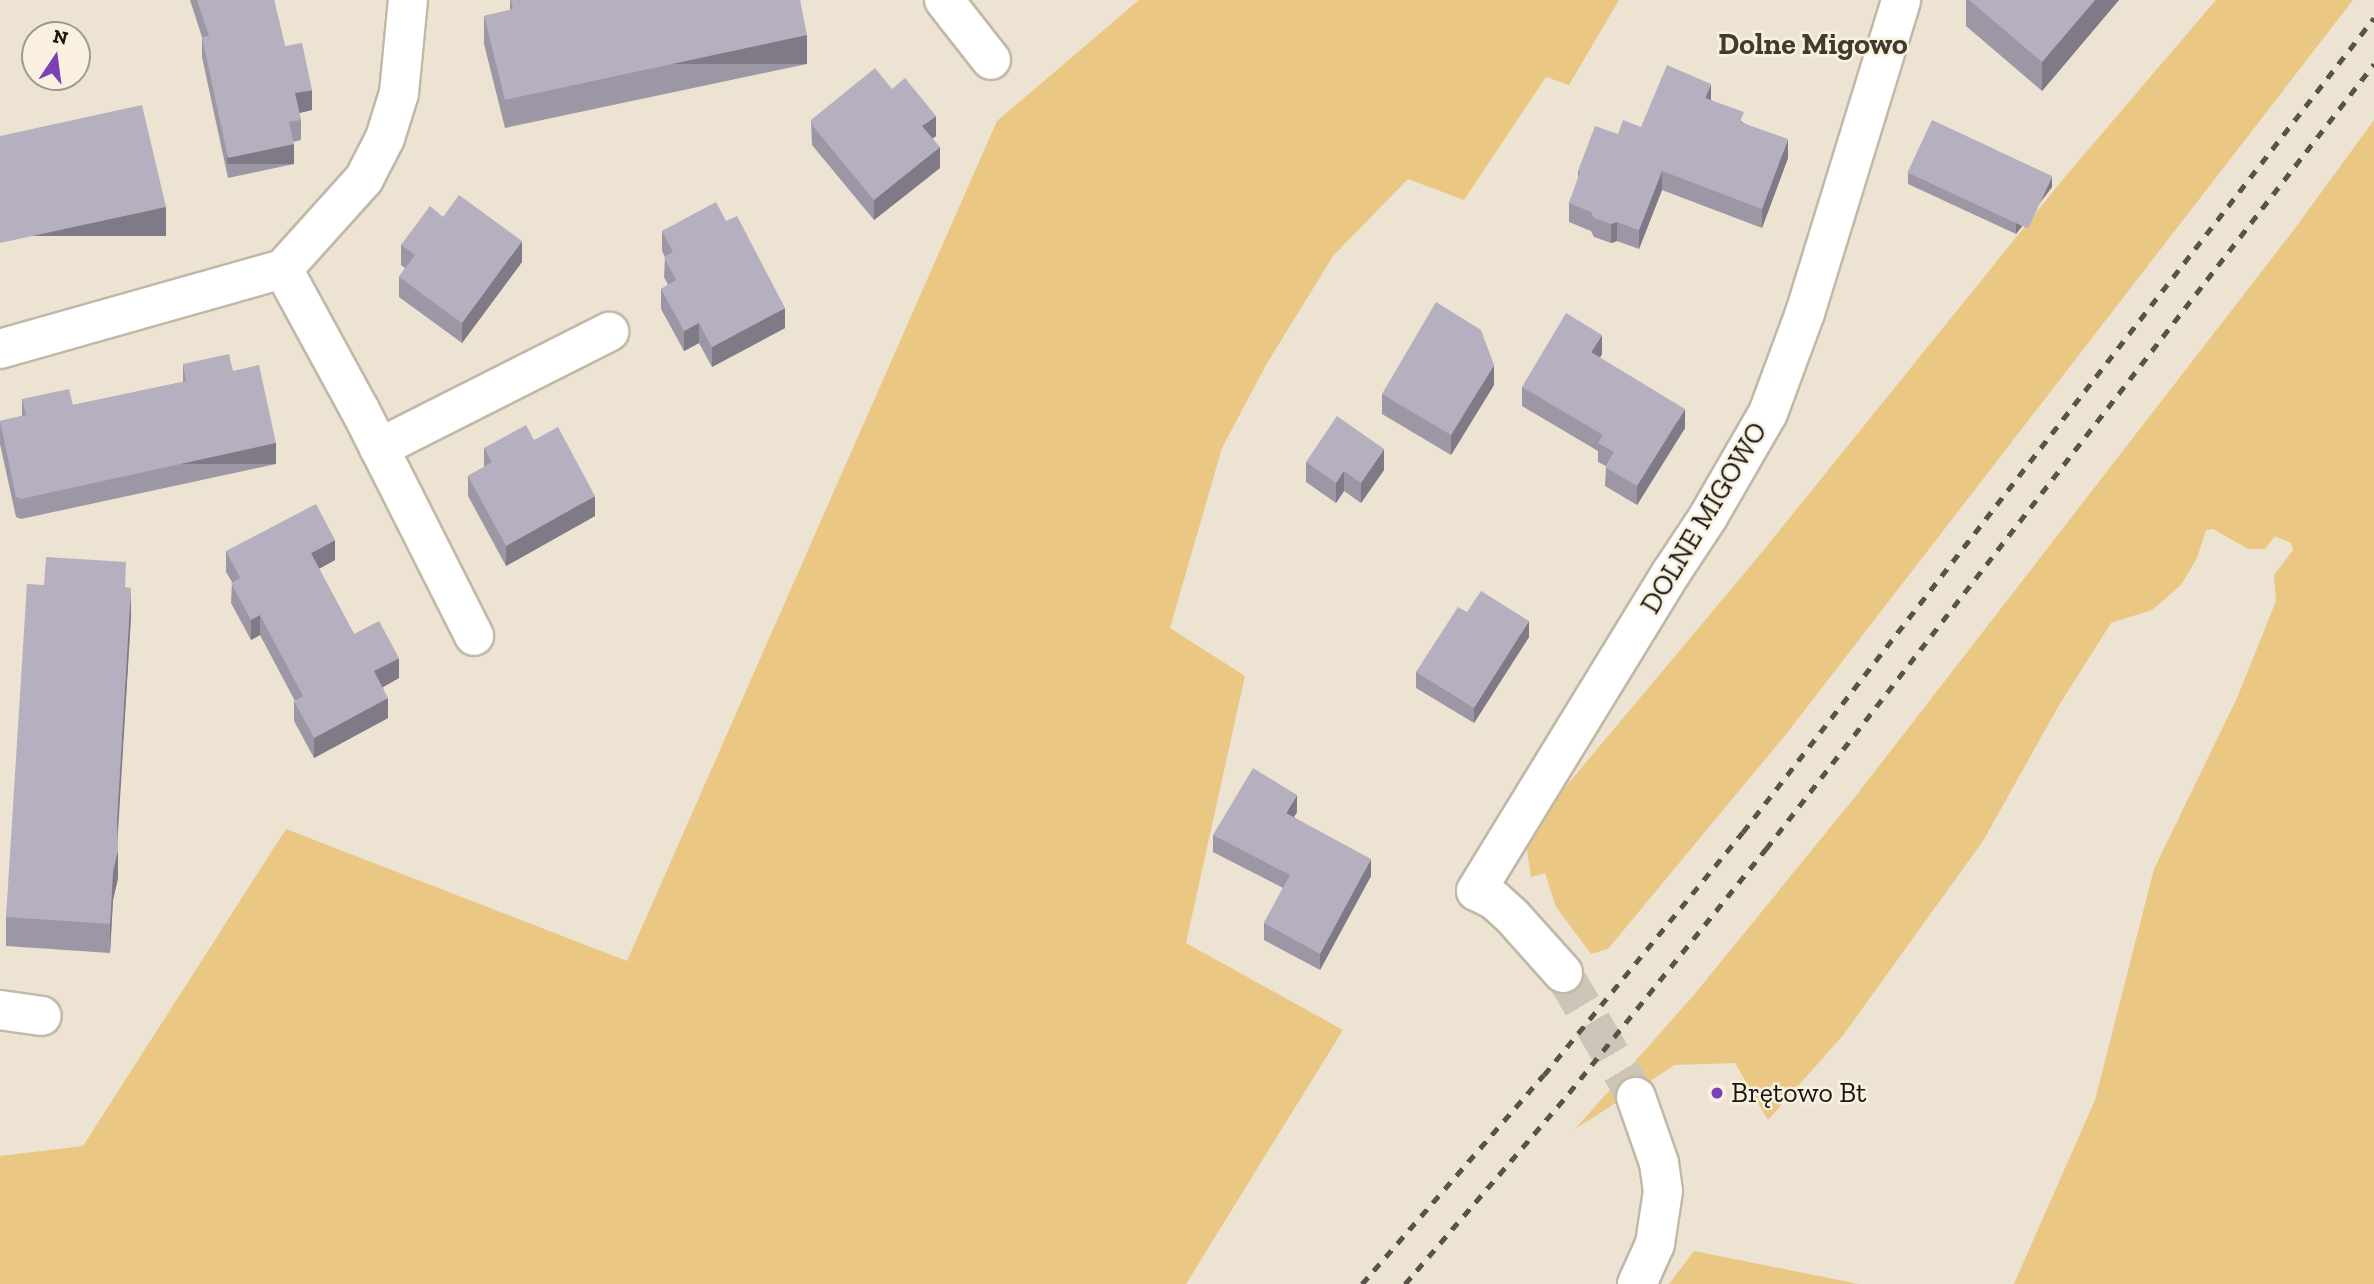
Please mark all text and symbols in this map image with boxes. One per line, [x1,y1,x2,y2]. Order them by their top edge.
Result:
north arrow [21,21,91,91]
text: N [51,24,70,50]
district label: Dolne Migowo [1718,26,1908,62]
street label: DOLNE MIGOWO [1634,416,1774,620]
place label: Brętowo Bt [1731,1076,1866,1110]
marker: Brętowo Bt [1709,1085,1725,1101]

